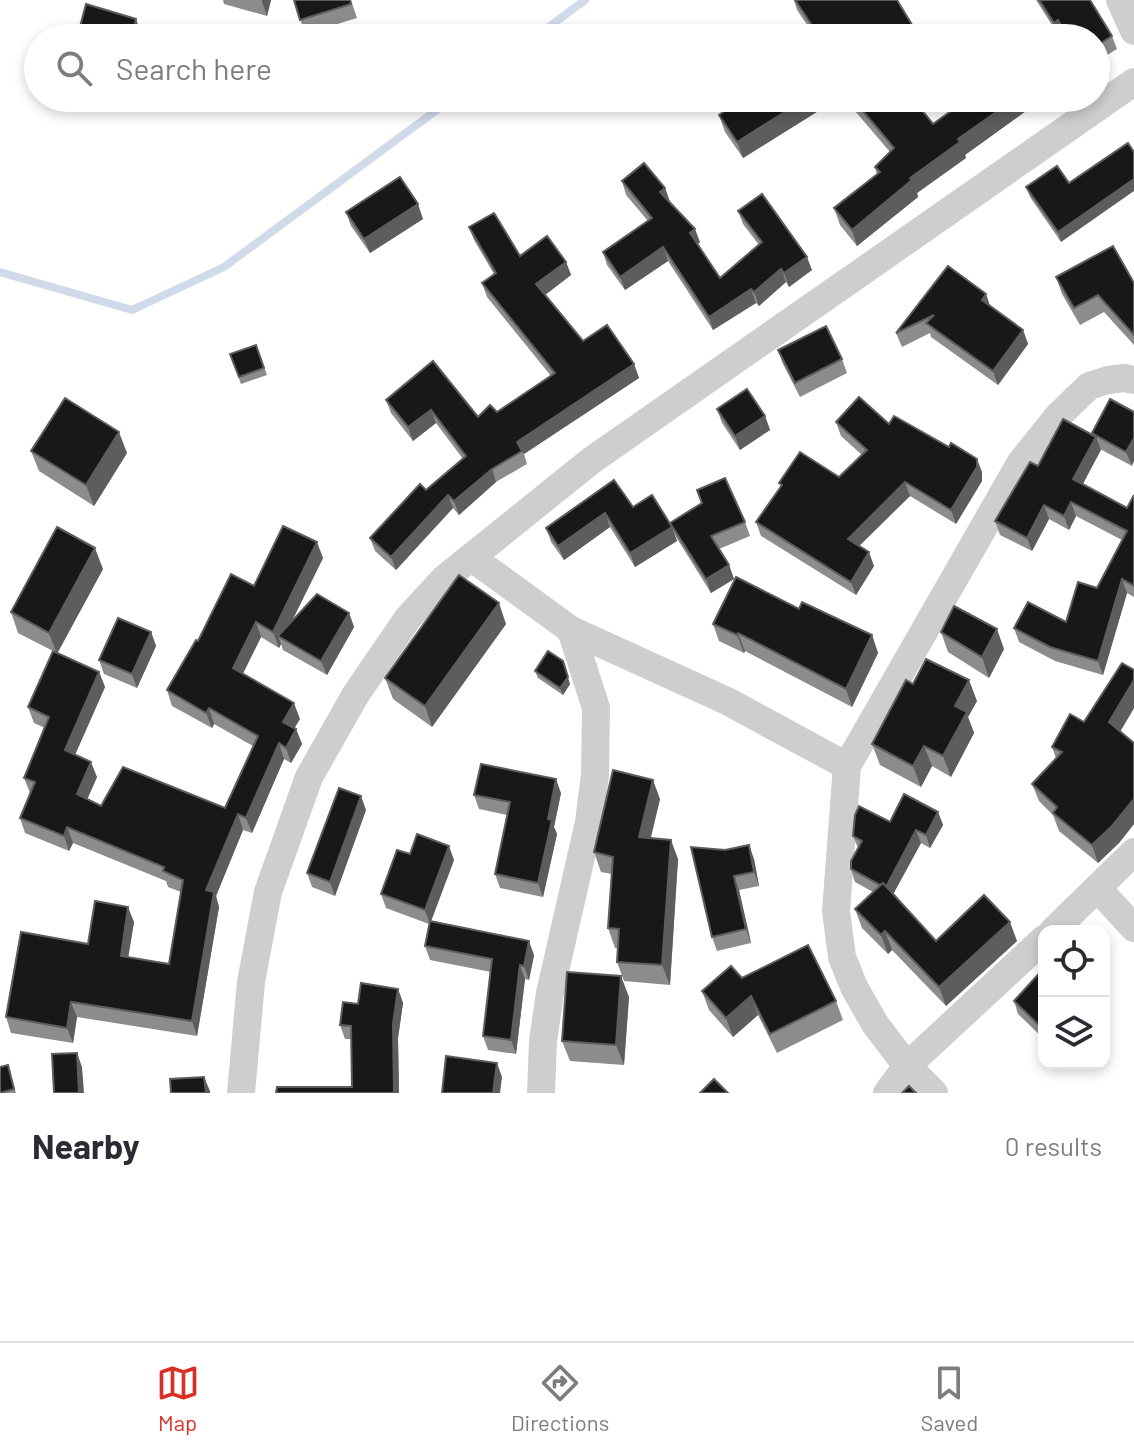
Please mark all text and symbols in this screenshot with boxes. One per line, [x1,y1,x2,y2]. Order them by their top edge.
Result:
search box [24,24,1110,112]
icon: search [52,46,96,90]
text: Search here [116,50,272,86]
map controls [1038,925,1110,1069]
button: locate [1038,925,1110,997]
button: layers [1038,997,1110,1069]
text: Nearby [32,1125,140,1166]
text: 0 results [1005,1130,1102,1161]
tab: Map [156,1361,200,1435]
tab: Directions [511,1361,609,1435]
tab: Saved [921,1361,978,1435]

